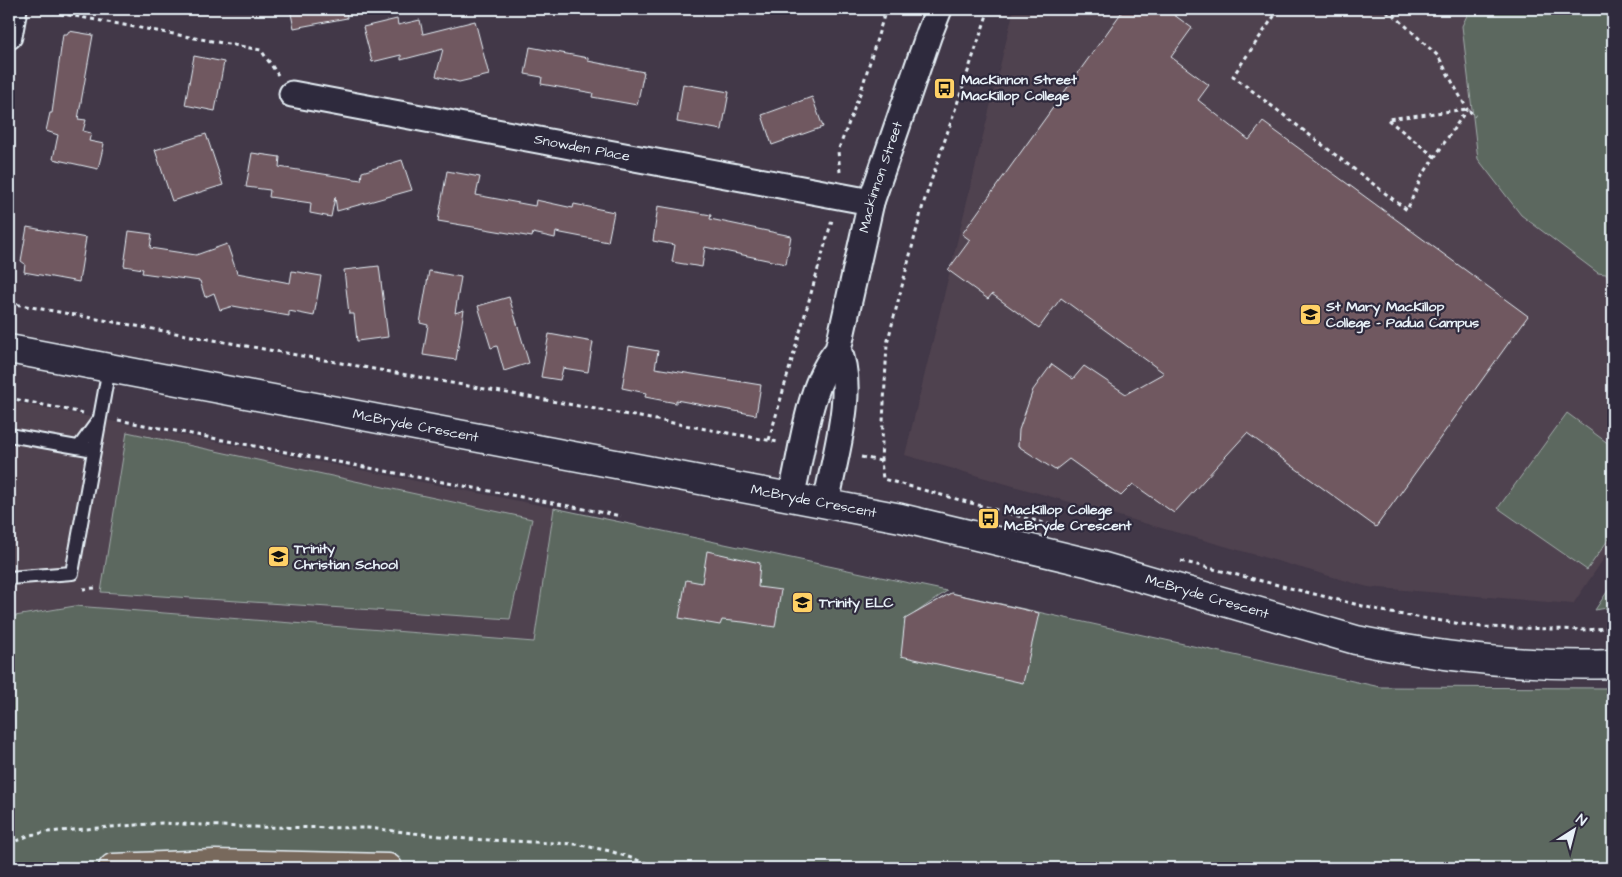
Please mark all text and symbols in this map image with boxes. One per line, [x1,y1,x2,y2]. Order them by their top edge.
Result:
place label: MacKinnon Street MacKillop College [961,70,1077,107]
bus stop icon: MacKinnon Street MacKillop College [933,76,957,100]
street label: Mackinnon Street [854,118,908,235]
street label: Snowden Place [532,129,632,167]
place label: St Mary MacKillop College - Padua Campus [1325,297,1479,334]
school or university icon: St Mary MacKillop College - Padua Campus [1298,303,1322,327]
street label: McBryde Crescent [351,404,481,448]
street label: McBryde Crescent [749,480,879,523]
place label: MacKillop College McBryde Crescent [1004,500,1132,536]
bus stop icon: MacKillop College McBryde Crescent [976,506,1000,530]
place label: Trinity Christian School [293,539,399,575]
school or university icon: Trinity Christian School [266,545,290,569]
street label: McBryde Crescent [1143,570,1271,624]
school or university icon: Trinity ELC [791,591,815,615]
place label: Trinity ELC [818,593,894,613]
north arrow [1550,804,1600,854]
text: N [1572,810,1591,831]

